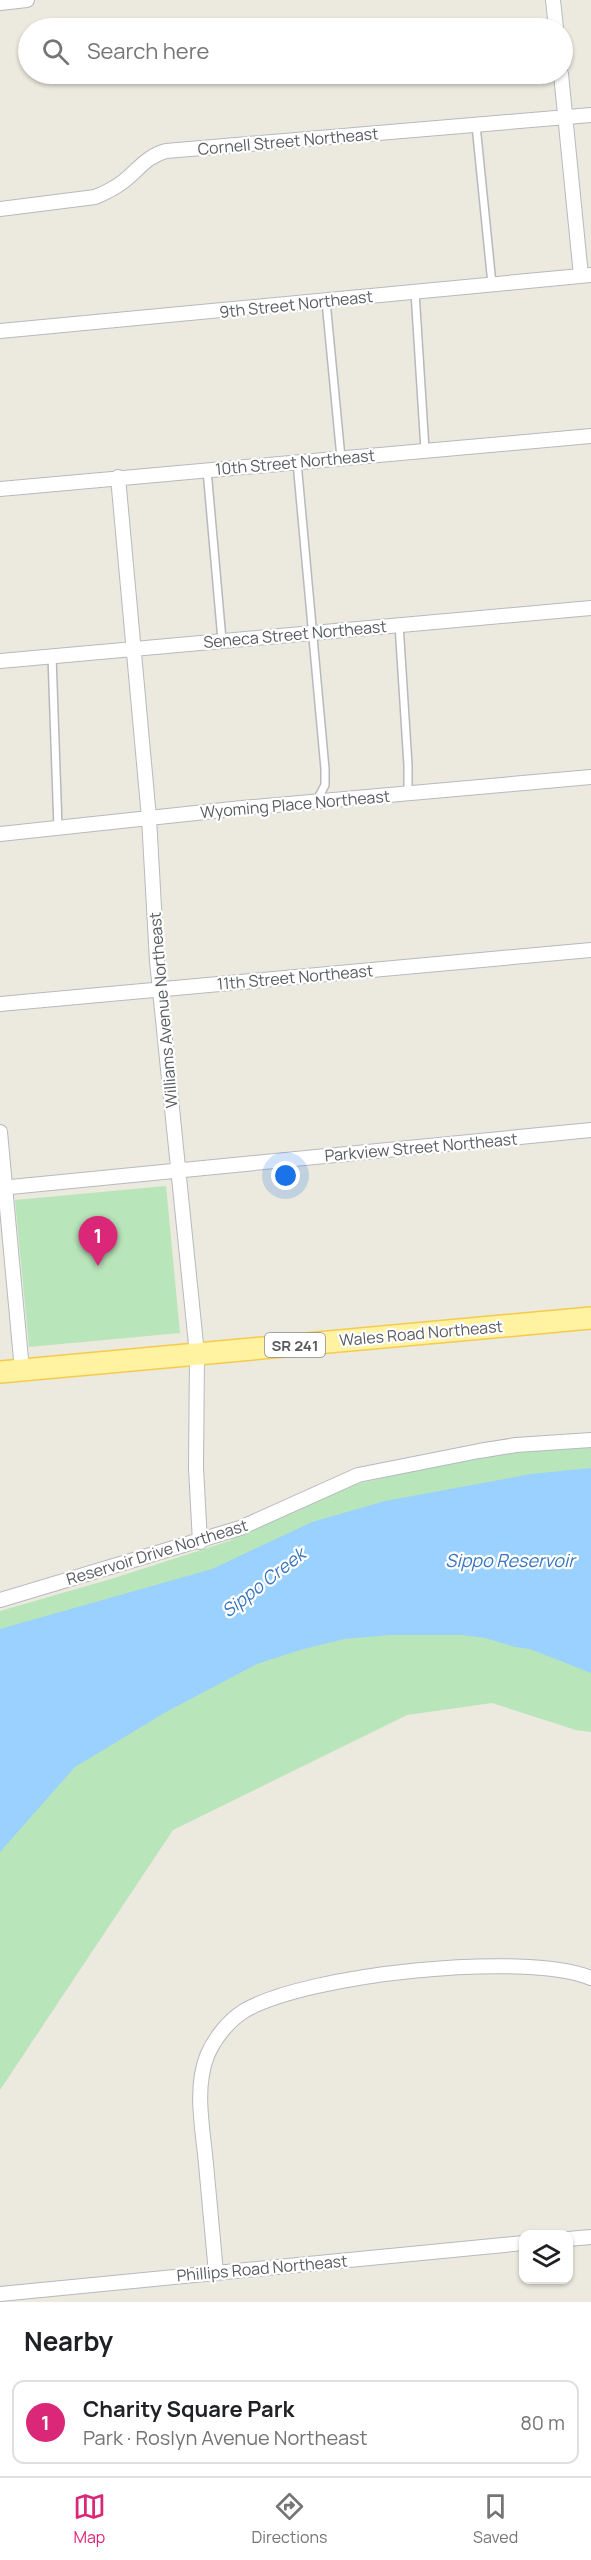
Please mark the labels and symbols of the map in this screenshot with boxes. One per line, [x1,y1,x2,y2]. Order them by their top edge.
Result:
street label: Cornell Street Northeast [197,122,379,160]
street label: 9th Street Northeast [218,285,374,323]
street label: 10th Street Northeast [214,444,376,480]
street label: Seneca Street Northeast [202,615,388,653]
street label: Wyoming Place Northeast [199,785,391,823]
street label: Williams Avenue Northeast [143,911,183,1109]
street label: 11th Street Northeast [216,959,374,995]
street label: Parkview Street Northeast [324,1128,518,1166]
your location [271,1161,300,1190]
pin: 1 [78,1216,118,1266]
street label: Wales Road Northeast [338,1315,504,1351]
road number: SR 241 [265,1333,325,1357]
street label: Reservoir Drive Northeast [64,1514,250,1590]
water label: Sippo Creek [216,1540,312,1622]
water label: Sippo Reservoir [445,1548,577,1572]
street label: Phillips Road Northeast [176,2250,348,2286]

